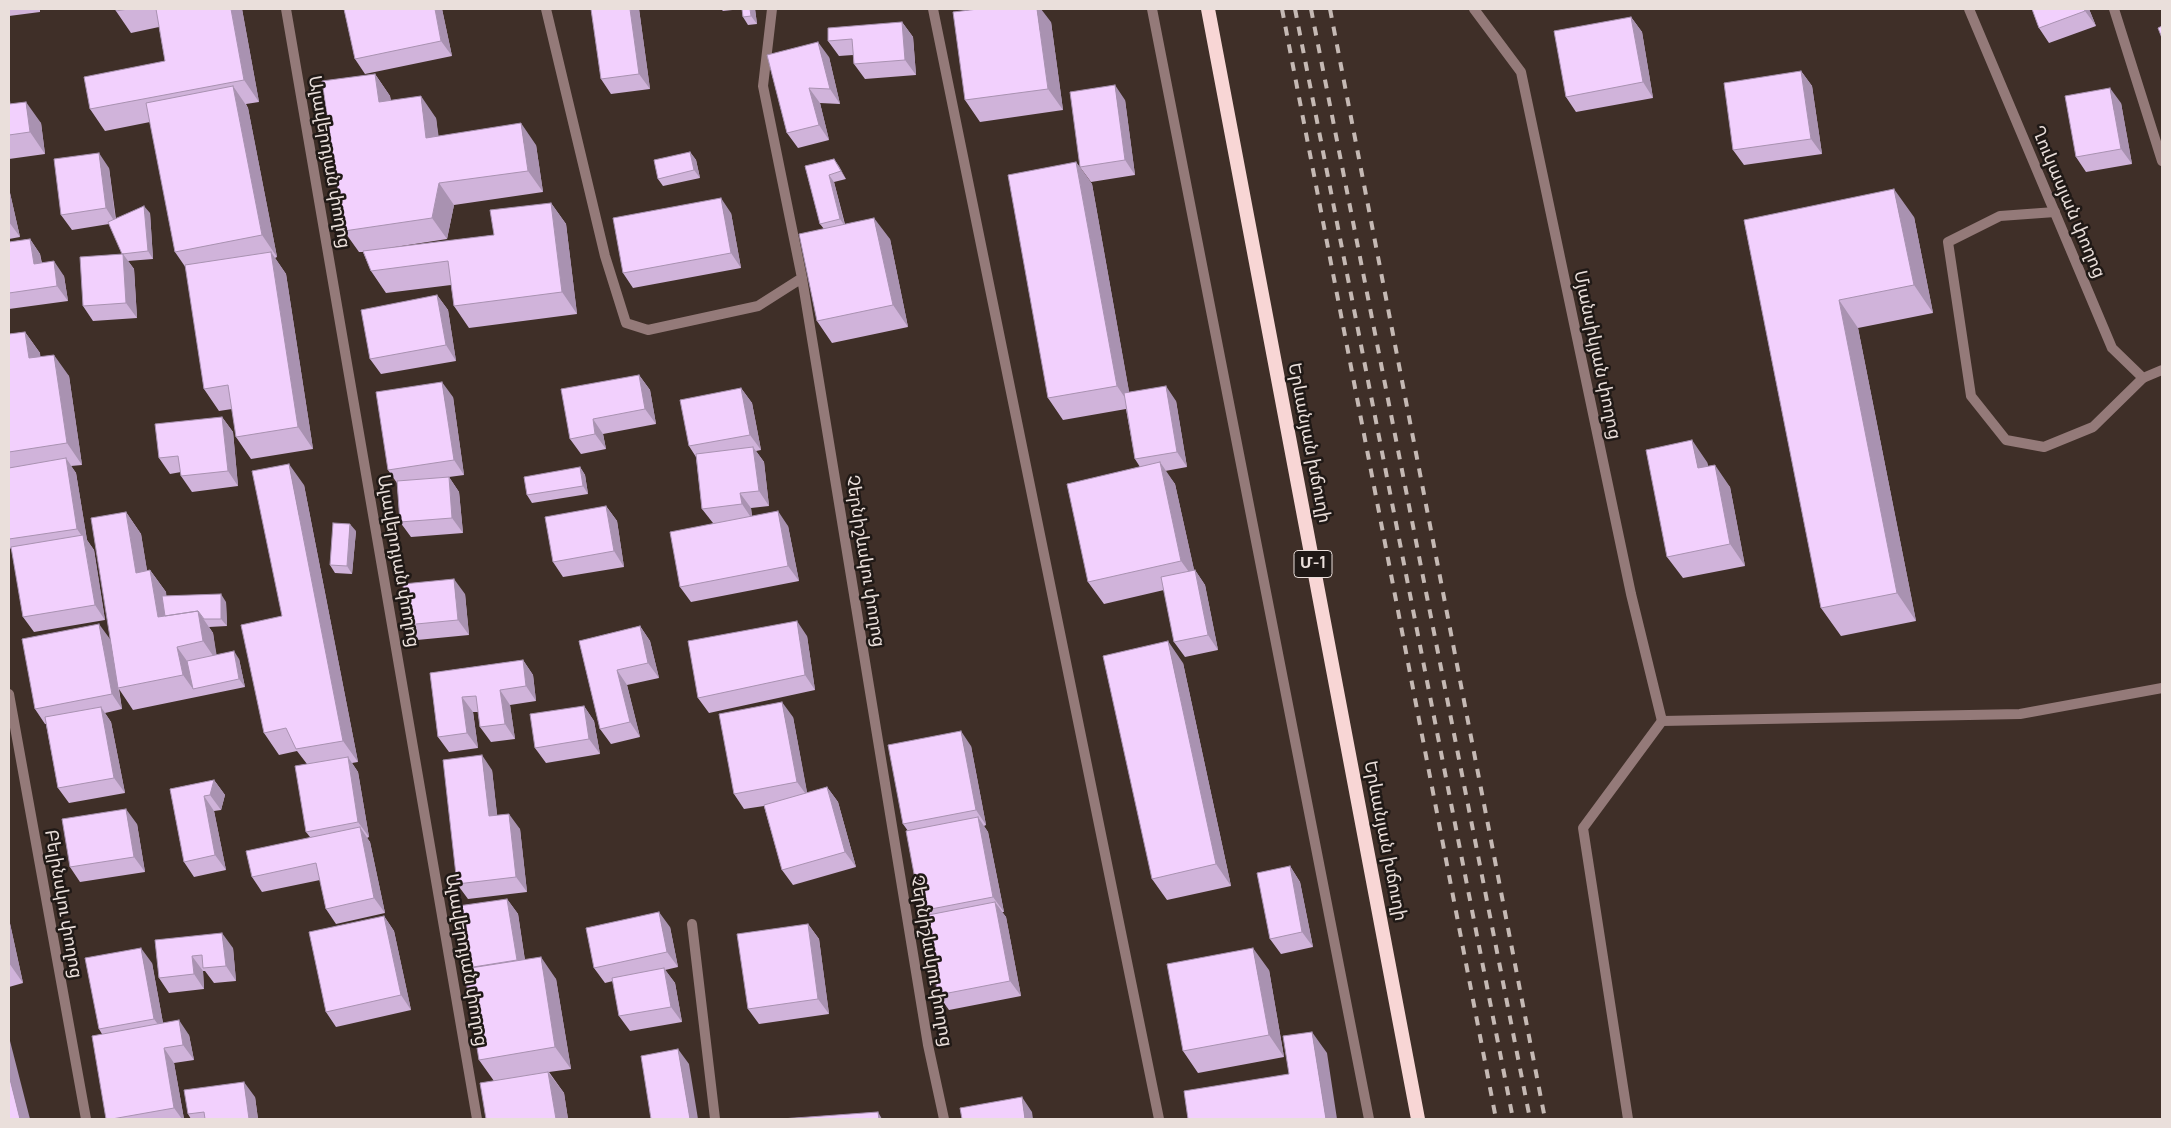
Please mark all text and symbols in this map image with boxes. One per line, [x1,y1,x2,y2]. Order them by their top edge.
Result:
street label: Ալավերդյան փողոց [303,74,355,250]
street label: Ղուկասյան փողոց [2026,123,2110,281]
street label: Մյանսիկյան փողոց [1569,268,1625,442]
street label: Երևանյան խճուղի [1283,361,1335,525]
street label: Ալավերդյան փողոց [372,473,424,649]
street label: Չերնիշևսկու փողոց [841,473,889,649]
road number: Մ-1 [1294,550,1332,578]
street label: Երևանյան խճուղի [1359,759,1411,923]
street label: Բելինսկու փողոց [39,828,87,980]
street label: Ալավերդյան փողոց [440,872,492,1048]
street label: Չերնիշևսկու փողոց [905,873,957,1049]

